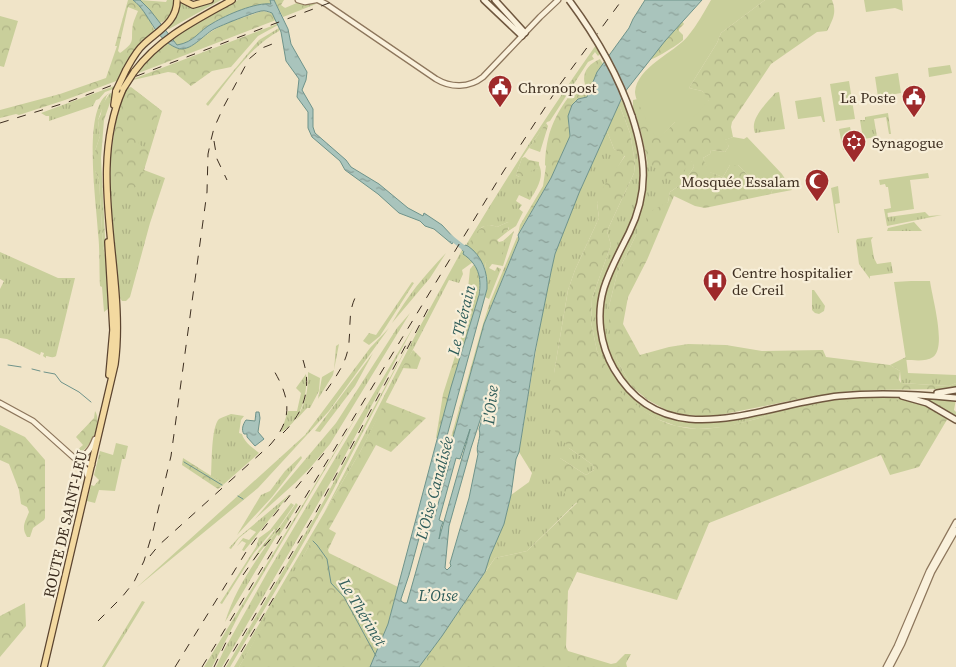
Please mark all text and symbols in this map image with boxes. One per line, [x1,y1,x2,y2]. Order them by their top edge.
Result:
public building icon: Chronopost [487,74,513,108]
place label: Chronopost [518,77,597,98]
public building icon: La Poste [901,84,927,118]
place label: La Poste [840,87,896,108]
synagogue icon: Synagogue [841,129,867,163]
place label: Synagogue [872,132,944,153]
mosque icon: Mosquée Essalam [804,168,830,202]
place label: Mosquée Essalam [681,171,800,192]
place label: Centre hospitalier de Creil [732,262,853,300]
hospital icon: Centre hospitalier de Creil [702,268,728,302]
water label: Le Thérain [441,283,480,358]
water label: L'Oise [477,384,503,427]
water label: L'Oise Canalisée [409,433,458,543]
street label: ROUTE DE SAINT-LEU [38,448,92,600]
water label: Le Thérinet [334,573,392,651]
water label: L’Oise [417,584,458,606]

